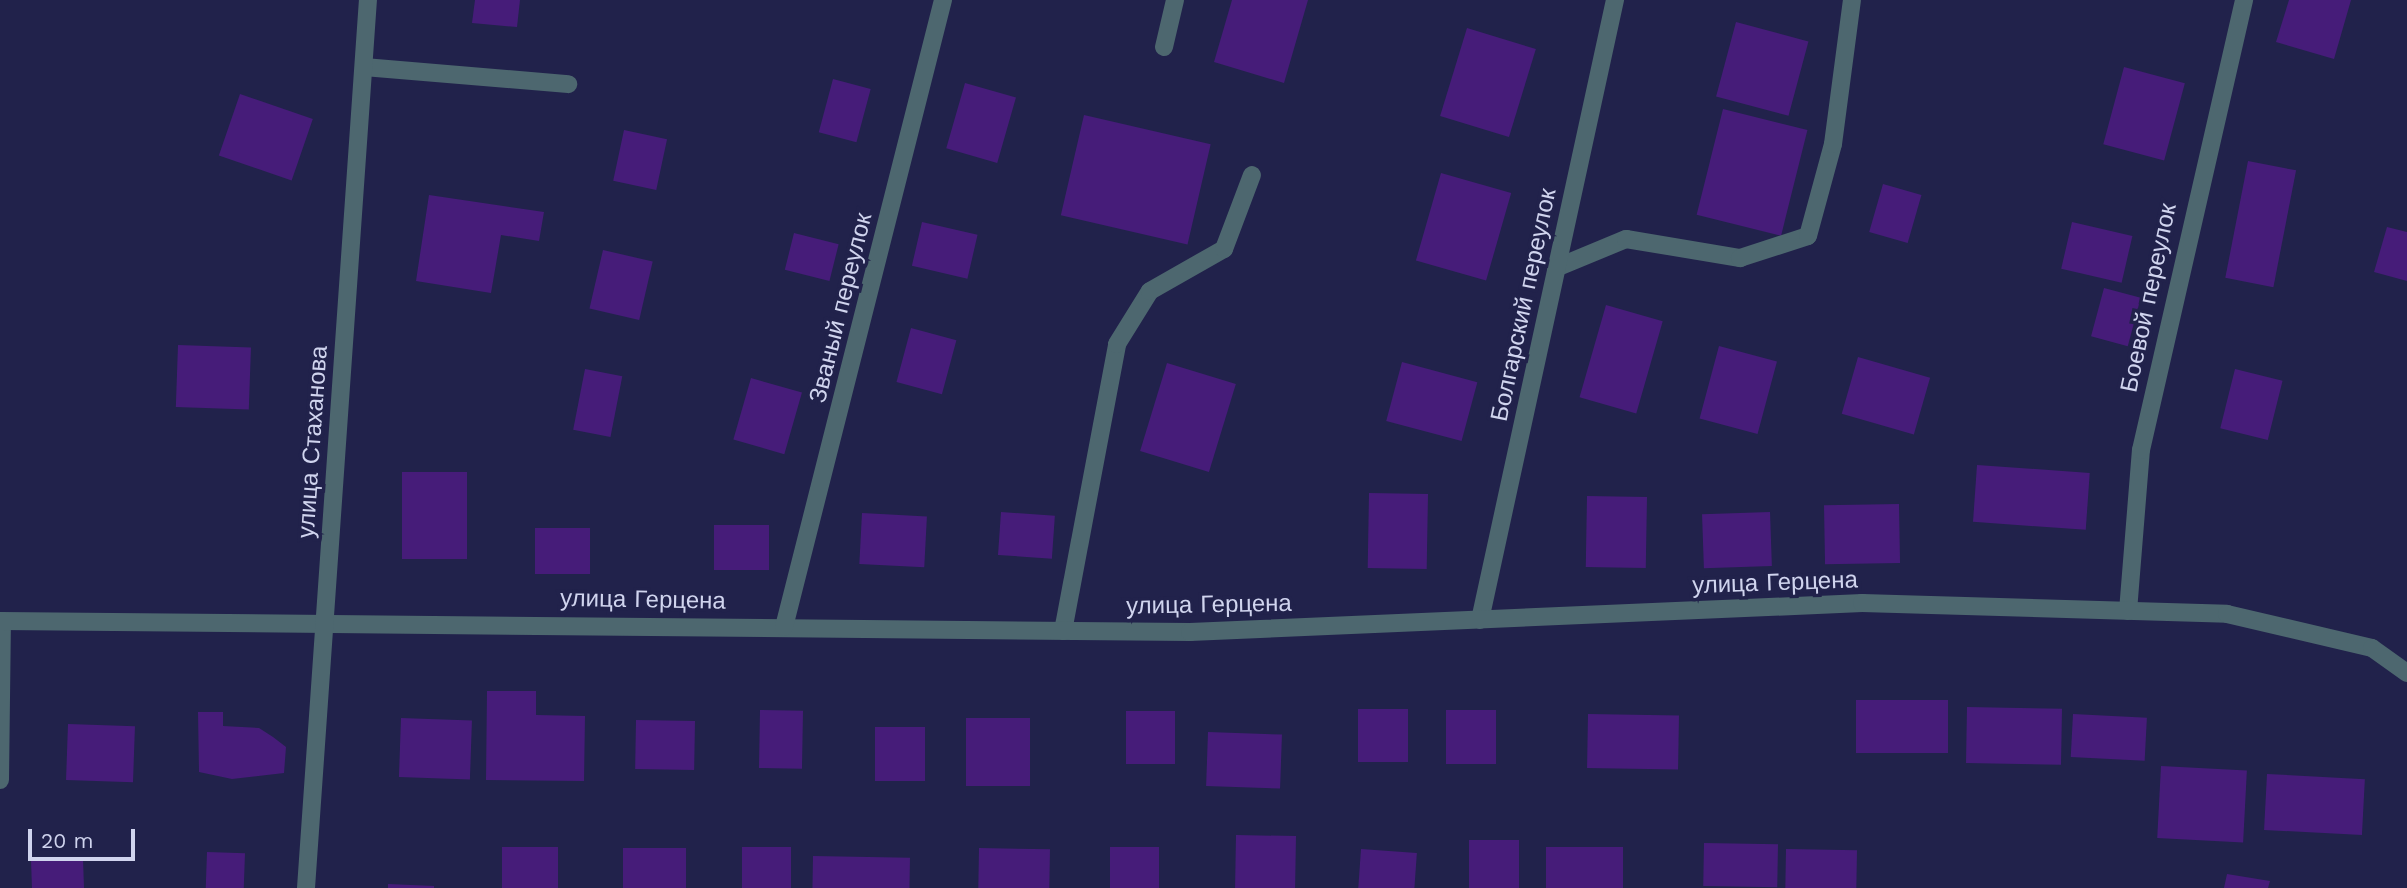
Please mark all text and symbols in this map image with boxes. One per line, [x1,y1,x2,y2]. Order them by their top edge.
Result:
street label: Болгарский переулок [1485,186,1563,424]
street label: Боевой переулок [2115,201,2183,395]
street label: Званый переулок [803,210,879,406]
street label: улица Стаханова [292,345,334,539]
street label: улица Герцена [1692,566,1858,600]
street label: улица Герцена [560,584,726,616]
street label: улица Герцена [1126,589,1292,621]
scale bar [32,814,138,858]
text: 20 m [41,828,93,853]

